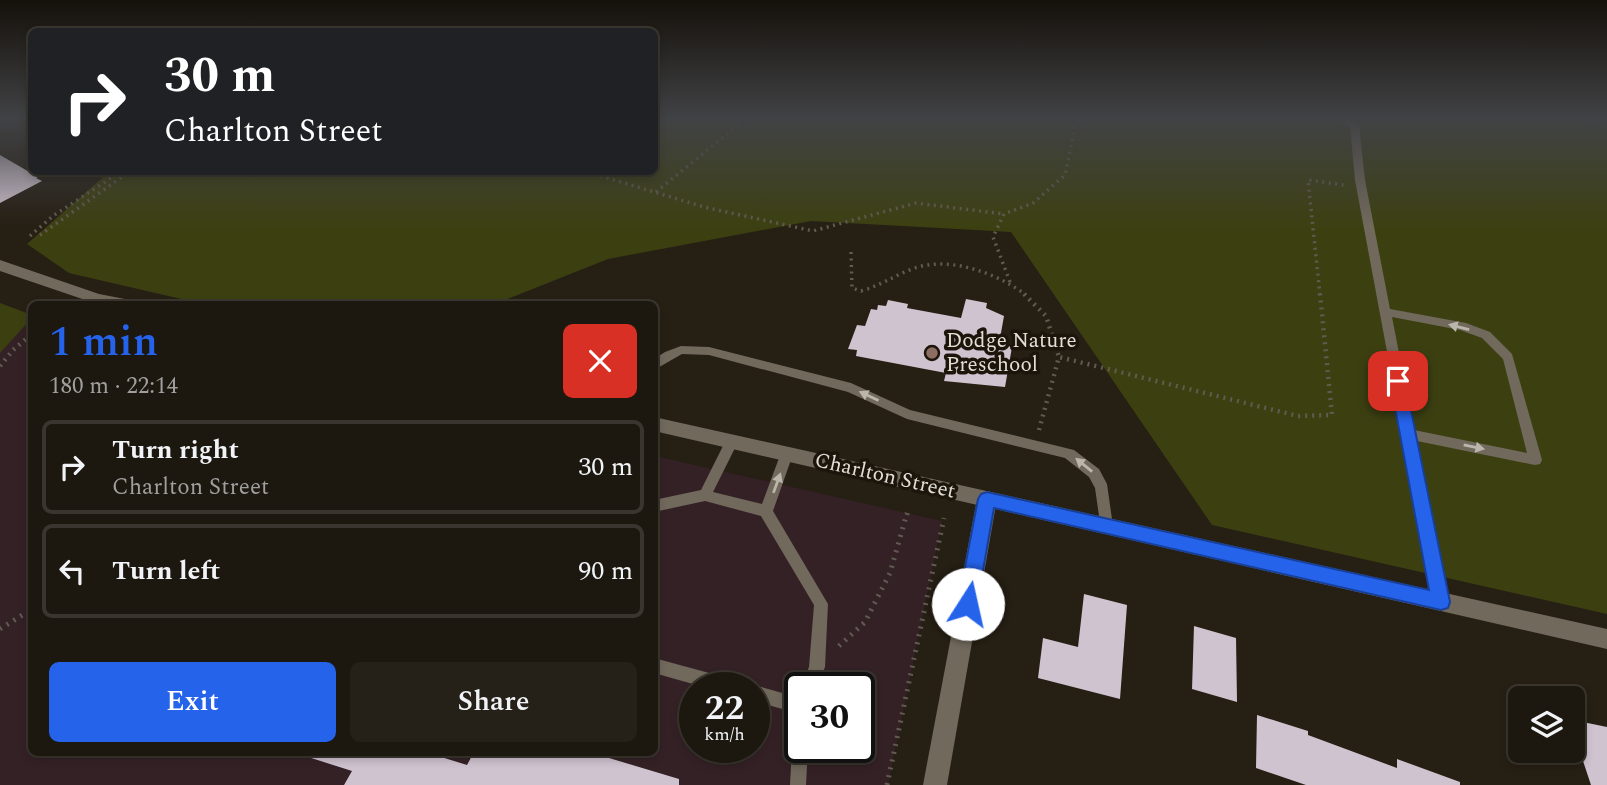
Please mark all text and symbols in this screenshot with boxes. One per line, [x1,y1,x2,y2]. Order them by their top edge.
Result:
text: 30 m [164,39,275,114]
icon: right [49,56,140,147]
text: Charlton Street [164,107,383,156]
text: 1 min [49,311,158,374]
one-way arrow [1448,321,1470,332]
button: close [563,324,637,398]
place label: Dodge Nature Preschool [946,325,1077,381]
marker: Dodge Nature Preschool [924,345,940,361]
pin [1368,351,1428,411]
icon: arrive [1379,362,1417,400]
text: 180 m · 22:14 [49,369,178,404]
one-way arrow [859,391,879,402]
text: Turn right [112,430,239,470]
one-way arrow [1463,442,1485,453]
street label: Charlton Street [811,444,959,508]
text: 30 m [578,447,633,487]
icon: right [53,448,91,486]
one-way arrow [1075,457,1093,472]
text: Charlton Street [112,470,269,505]
one-way arrow [772,472,783,493]
text: Turn left [112,551,220,591]
text: 90 m [578,551,633,591]
icon: left [53,552,91,590]
position arrow [931,567,1005,641]
button: Exit [49,662,336,742]
button: Share [350,662,637,742]
speed limit sign: 30 [784,672,875,763]
text: 22 [705,682,744,735]
map controls [1508,686,1585,763]
button: layers [1508,686,1585,763]
text: km/h [704,721,745,748]

